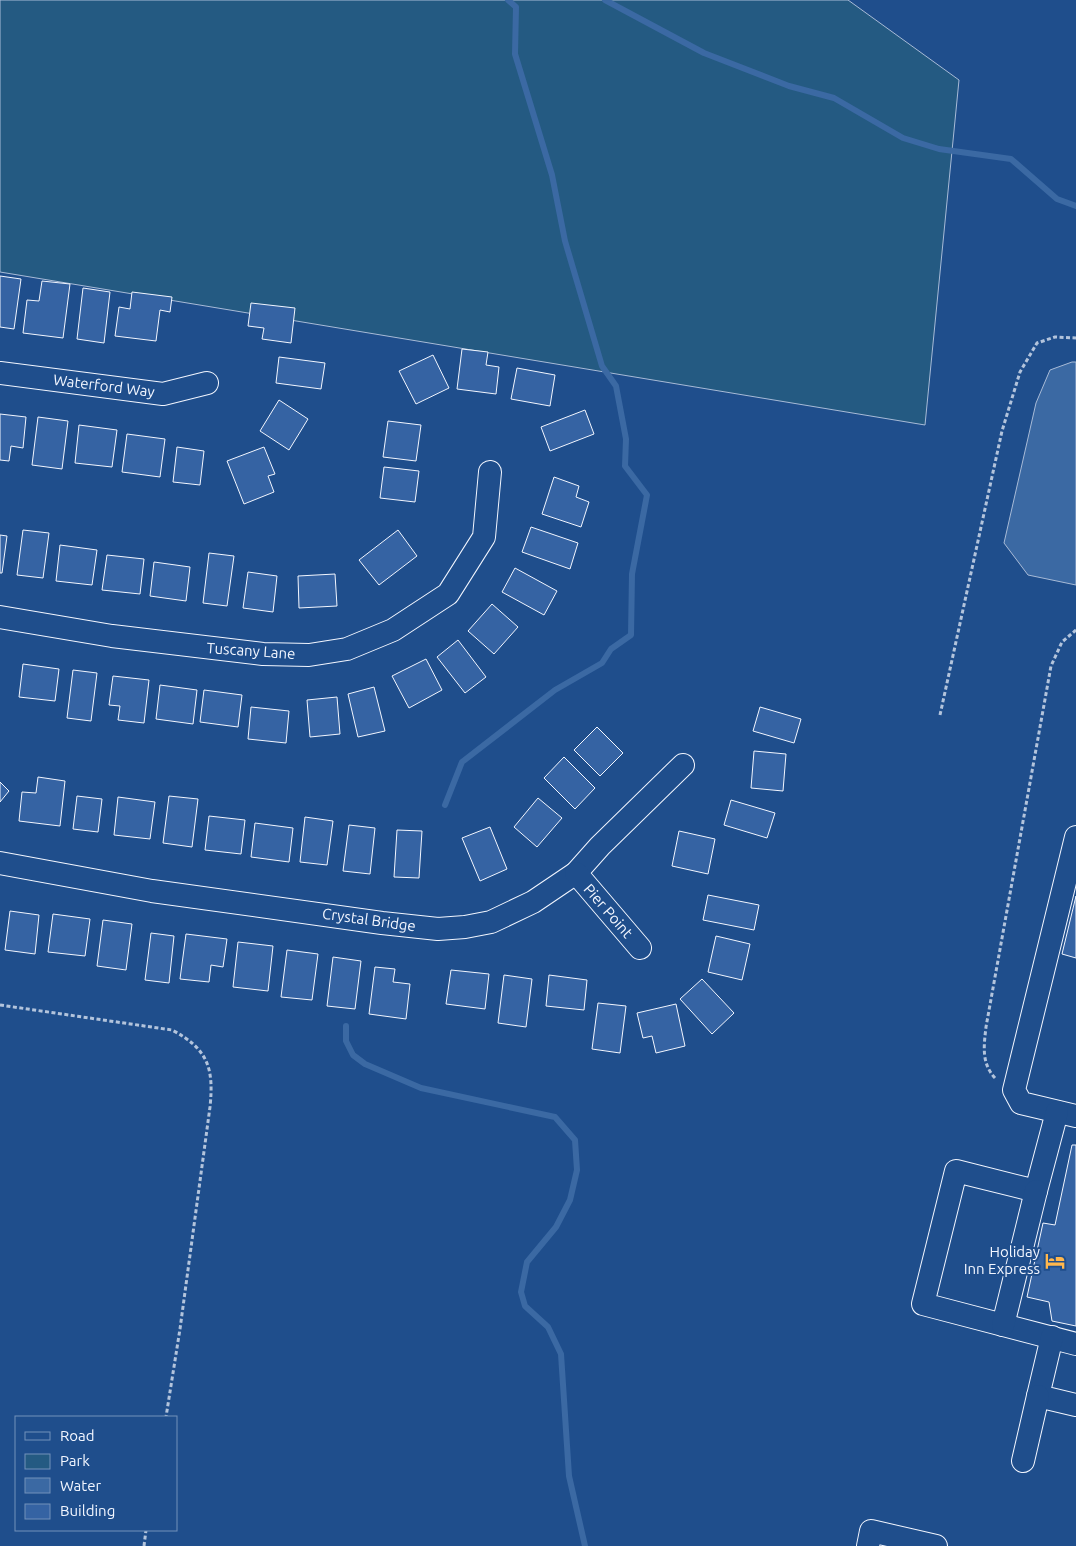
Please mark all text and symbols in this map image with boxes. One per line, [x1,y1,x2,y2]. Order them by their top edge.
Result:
street label: Waterford Way [52,371,156,400]
street label: Tuscany Lane [206,639,296,662]
street label: Pier Point [580,880,636,941]
street label: Crystal Bridge [321,905,417,934]
place label: Holiday Inn Express [964,1243,1040,1277]
hotel icon: Holiday Inn Express [1044,1250,1066,1272]
legend [15,1416,178,1531]
text: Road [60,1427,95,1444]
text: Park [60,1452,90,1469]
text: Water [60,1477,101,1494]
text: Building [60,1502,115,1519]

